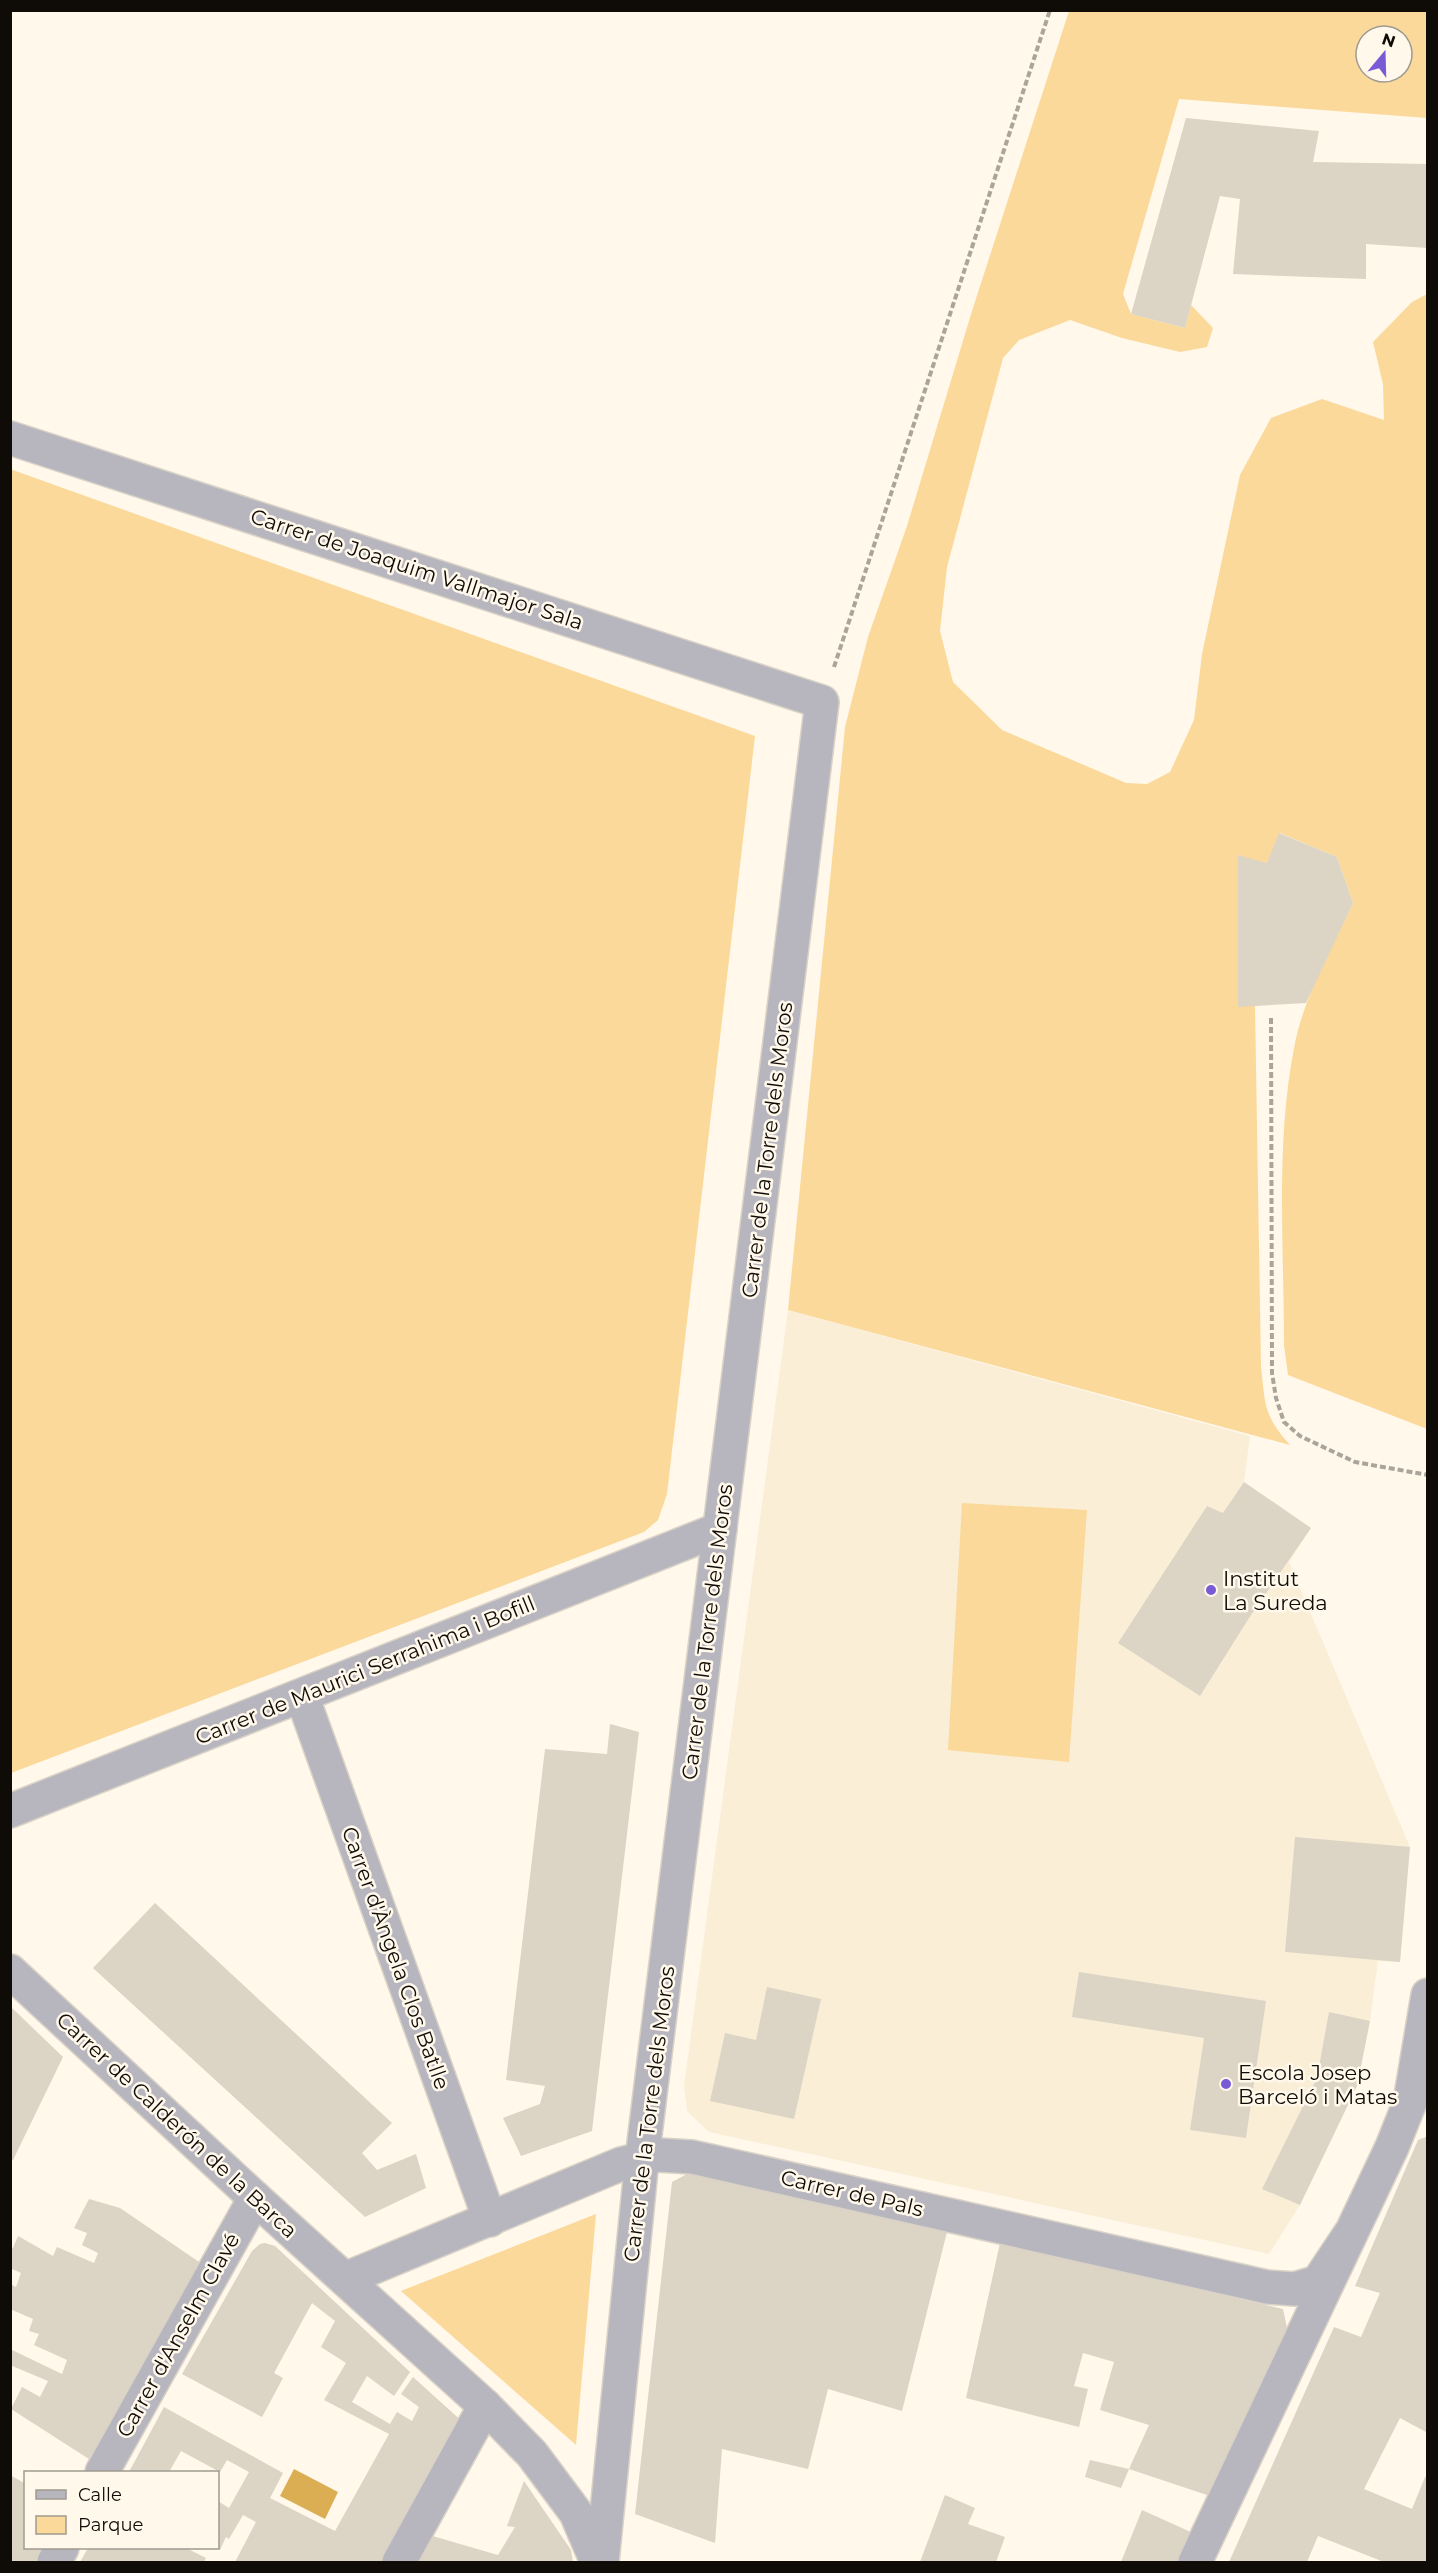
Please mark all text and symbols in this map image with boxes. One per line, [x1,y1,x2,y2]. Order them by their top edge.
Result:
north arrow [1354,24,1414,84]
text: N [1380,29,1398,51]
street label: Carrer de Joaquim Vallmajor Sala [247,503,587,635]
street label: Carrer de la Torre dels Moros [736,1001,798,1299]
street label: Carrer de la Torre dels Moros [676,1483,738,1781]
place label: Institut La Sureda [1223,1566,1328,1615]
marker: Institut La Sureda [1204,1583,1218,1597]
street label: Carrer de Maurici Serrahima i Bofill [192,1590,538,1750]
street label: Carrer d'Àngela Clos Batlle [337,1823,455,2093]
street label: Carrer de la Torre dels Moros [618,1965,680,2263]
street label: Carrer de Calderón de la Barca [52,2007,302,2243]
place label: Escola Josep Barceló i Matas [1238,2060,1397,2109]
marker: Escola Josep Barceló i Matas [1219,2077,1233,2091]
street label: Carrer de Pals [778,2164,926,2222]
street label: Carrer d'Anselm Clavé [111,2228,245,2442]
legend [24,2471,219,2549]
text: Calle [78,2484,122,2506]
text: Parque [78,2514,144,2536]

